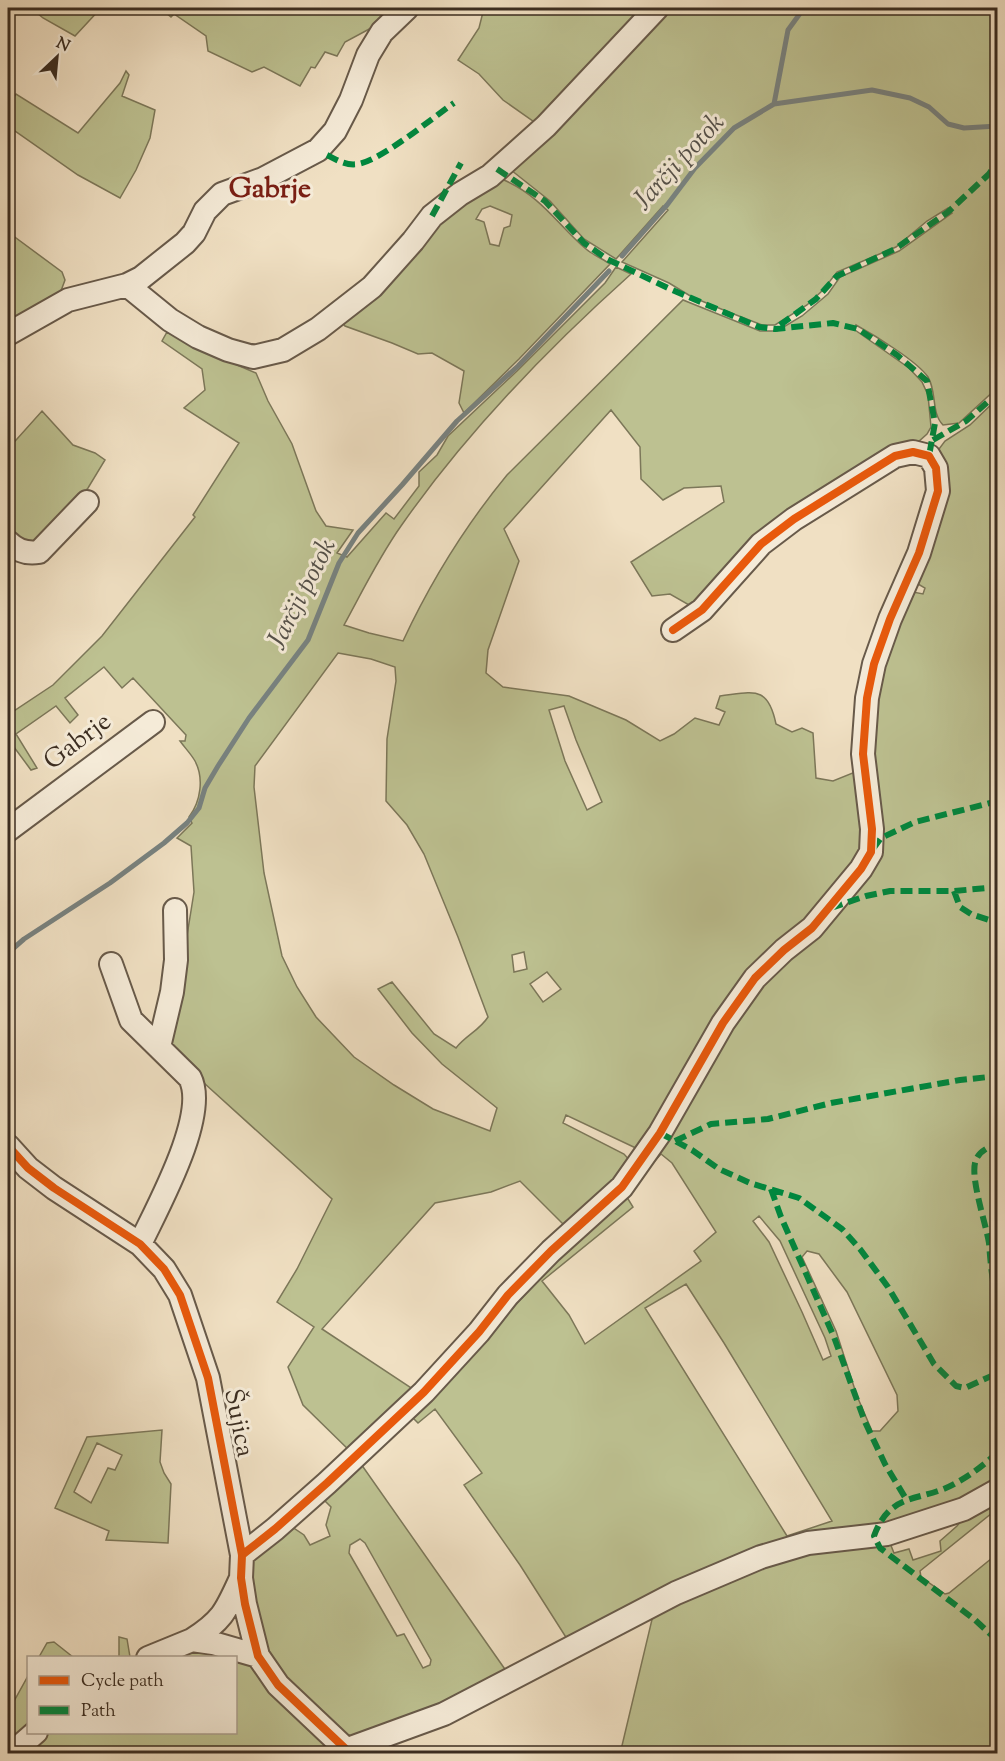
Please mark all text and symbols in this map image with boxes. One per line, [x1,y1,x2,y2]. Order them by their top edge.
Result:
north arrow [27,27,87,87]
text: N [52,33,73,59]
water label: Jarčji potok [625,105,735,219]
district label: Gabrje [229,170,311,210]
water label: Jarčji potok [258,532,347,657]
street label: Gabrje [36,704,120,780]
street label: Šujica [213,1386,263,1460]
legend [27,1656,237,1734]
text: Cycle path [81,1669,164,1695]
text: Path [81,1699,116,1725]

